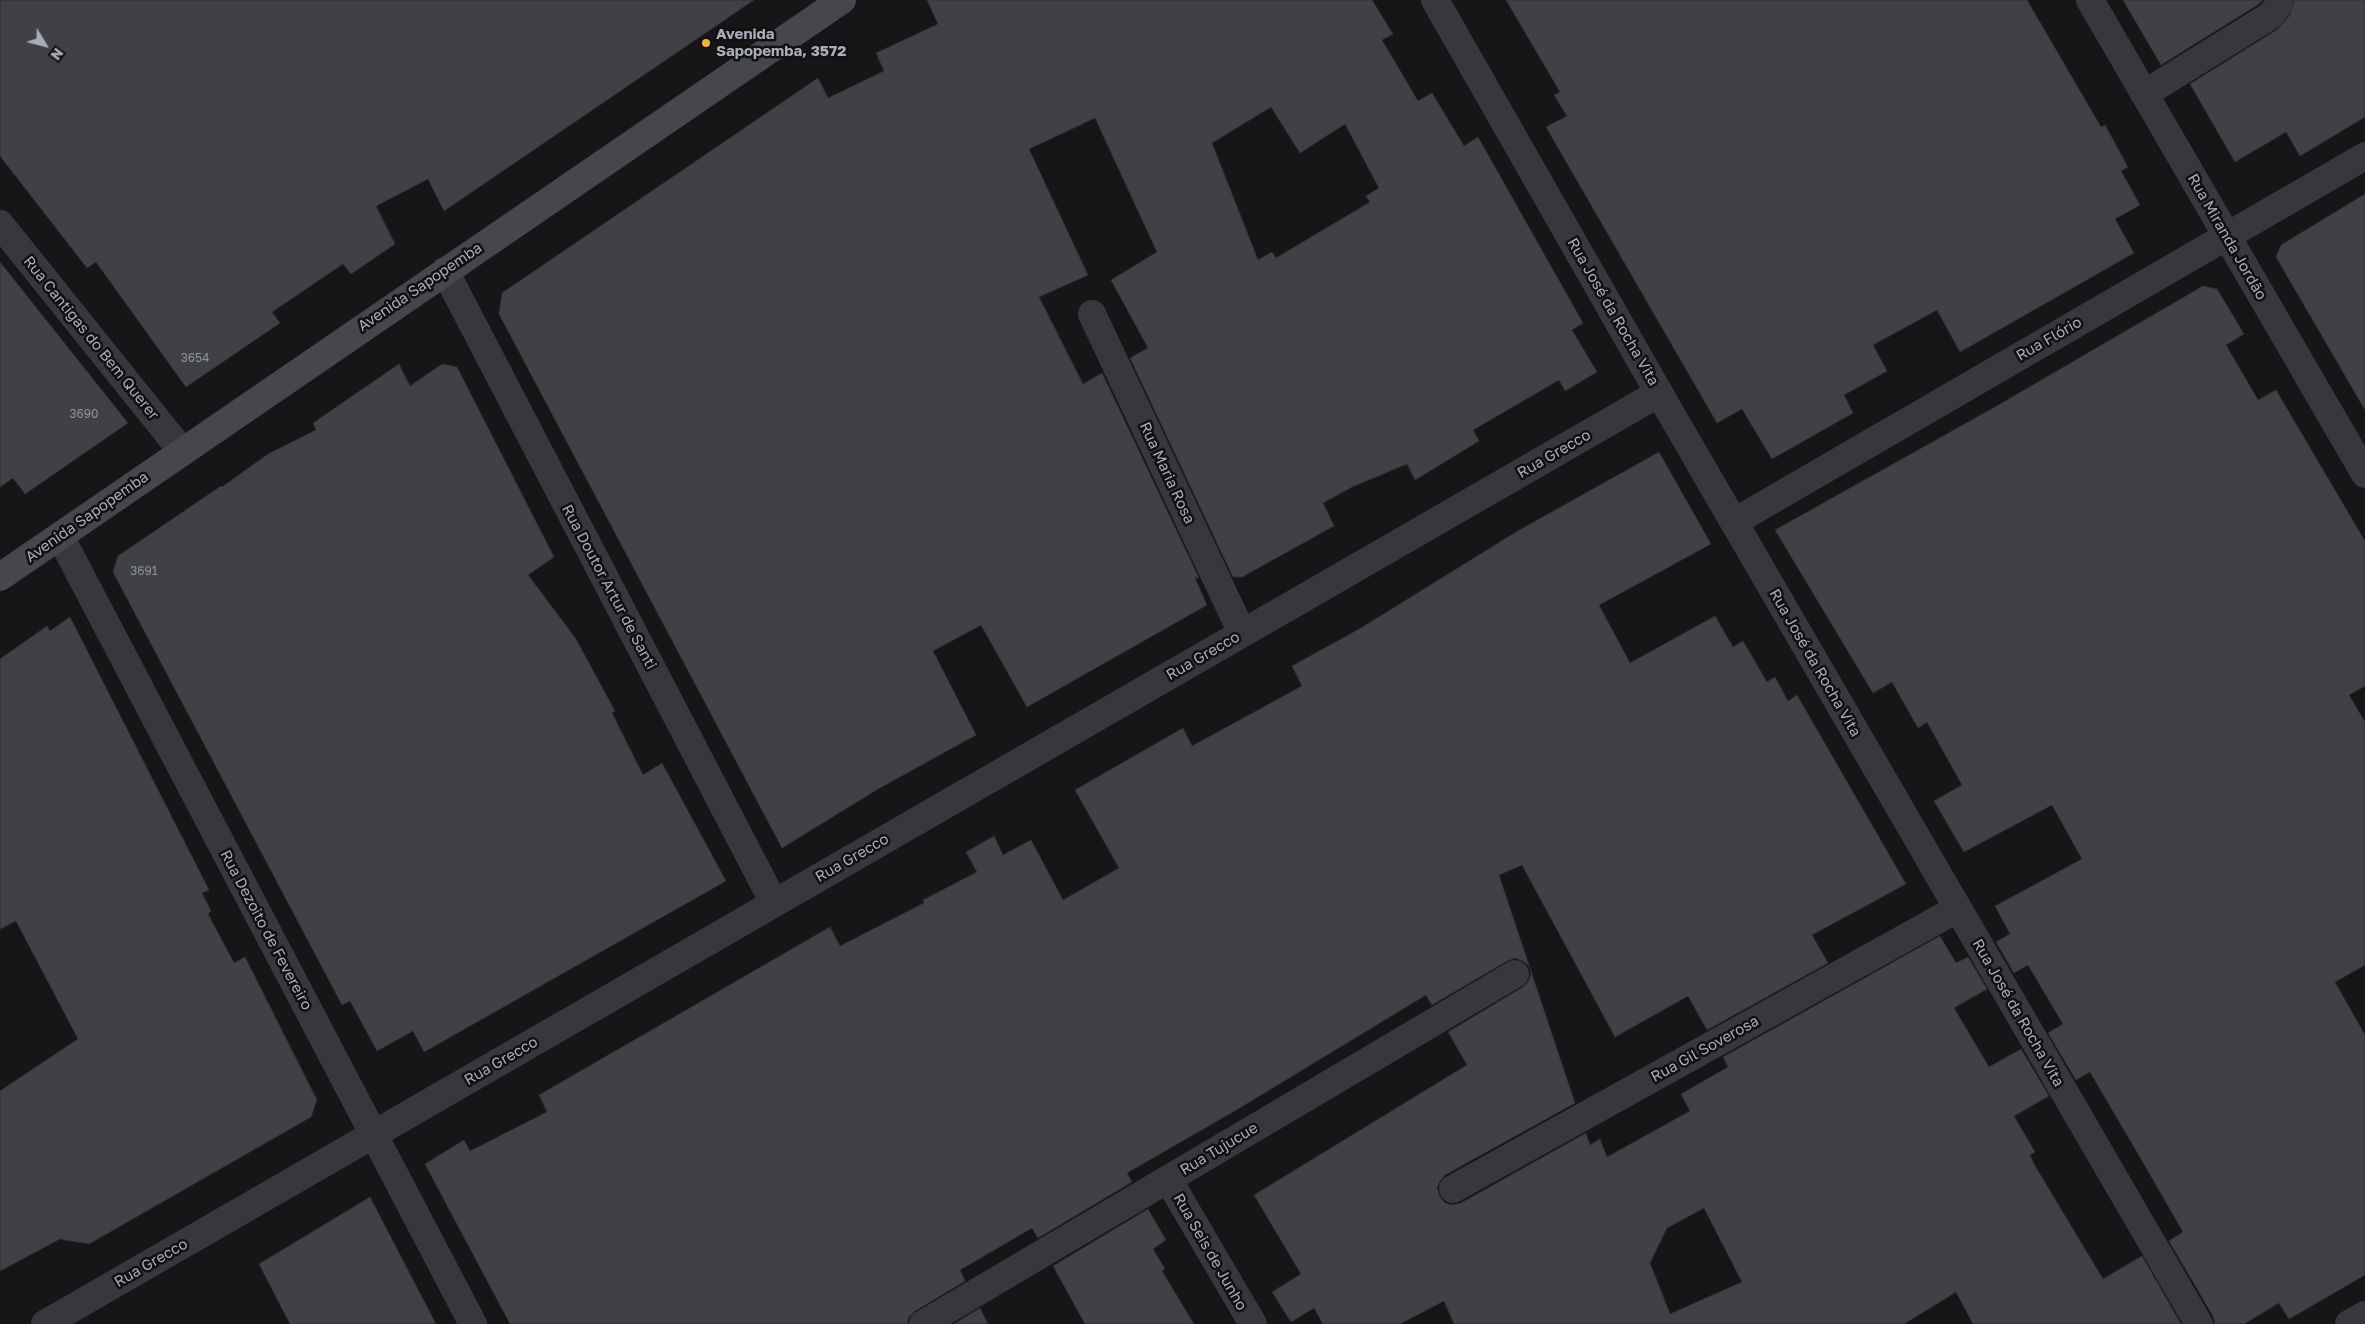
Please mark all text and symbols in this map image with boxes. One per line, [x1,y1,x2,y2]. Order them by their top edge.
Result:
north arrow [20,20,70,70]
place label: Avenida Sapopemba, 3572 [716,25,846,60]
marker: Avenida Sapopemba, 3572 [700,37,712,49]
text: N [47,45,67,64]
street label: Rua Miranda Jordão [2184,171,2270,303]
street label: Rua José da Rocha Vita [1563,235,1663,389]
street label: Avenida Sapopemba [355,239,485,335]
street label: Rua Cantigas do Bem Querer [19,253,163,423]
street label: Rua Flório [2013,313,2085,365]
house number: 3654 [181,351,209,365]
house number: 3690 [70,407,98,421]
street label: Rua Maria Rosa [1136,419,1198,527]
street label: Rua Grecco [1514,426,1594,482]
street label: Avenida Sapopemba [22,468,152,566]
street label: Rua Doutor Artur de Santi [558,502,660,672]
house number: 3691 [130,564,158,578]
street label: Rua José da Rocha Vita [1765,586,1865,740]
street label: Rua Grecco [1163,628,1243,684]
street label: Rua Grecco [812,830,892,886]
street label: Rua Dezoito de Fevereiro [216,847,316,1013]
street label: Rua José da Rocha Vita [1968,936,2068,1090]
street label: Rua Gil Soverosa [1648,1012,1762,1086]
street label: Rua Grecco [461,1033,541,1089]
street label: Rua Tujucue [1177,1119,1261,1179]
street label: Rua Seis de Junho [1169,1190,1251,1314]
street label: Rua Grecco [111,1235,191,1291]

